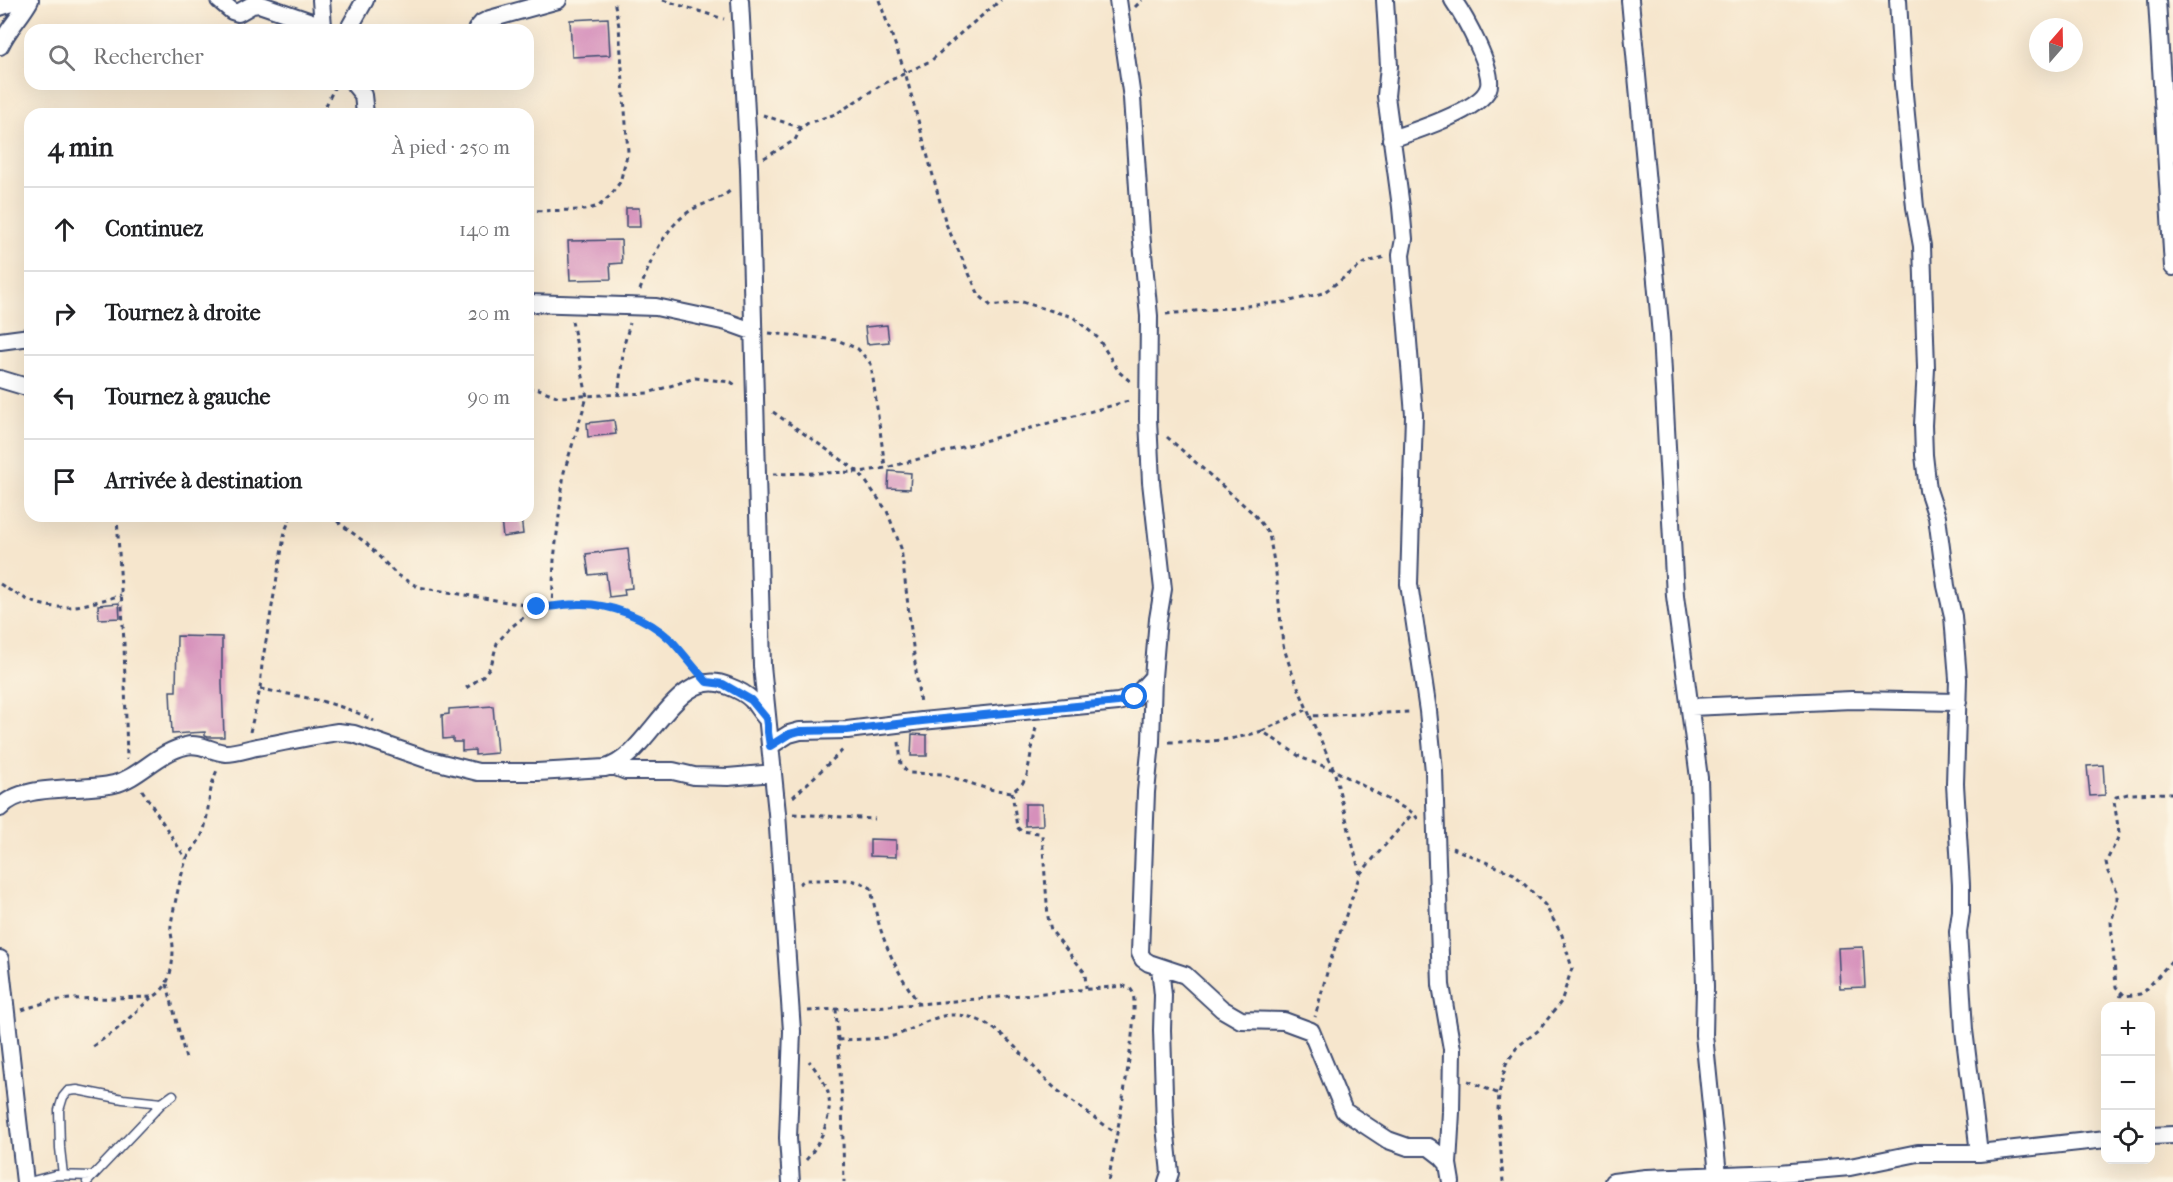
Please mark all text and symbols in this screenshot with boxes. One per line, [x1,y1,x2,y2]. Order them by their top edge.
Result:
north arrow [2029,18,2083,72]
search box [24,24,534,90]
icon: search [45,41,78,74]
text: Rechercher [93,44,204,70]
text: 4 min [48,132,113,163]
text: À pied · 250 m [392,136,510,159]
icon: ahead [48,213,81,246]
text: Continuez [105,216,203,242]
text: 140 m [459,218,510,241]
icon: right [48,297,81,330]
text: Tournez à droite [105,300,261,326]
text: 20 m [468,302,510,325]
icon: left [48,381,81,414]
text: Tournez à gauche [105,384,270,410]
text: 90 m [468,386,510,409]
icon: arrive [48,465,81,498]
text: Arrivée à destination [105,468,302,494]
route end [523,593,549,619]
route start [1121,683,1147,709]
map controls [2101,1002,2155,1164]
button: + [2101,1002,2155,1056]
button: − [2101,1056,2155,1110]
button: locate [2101,1110,2155,1164]

